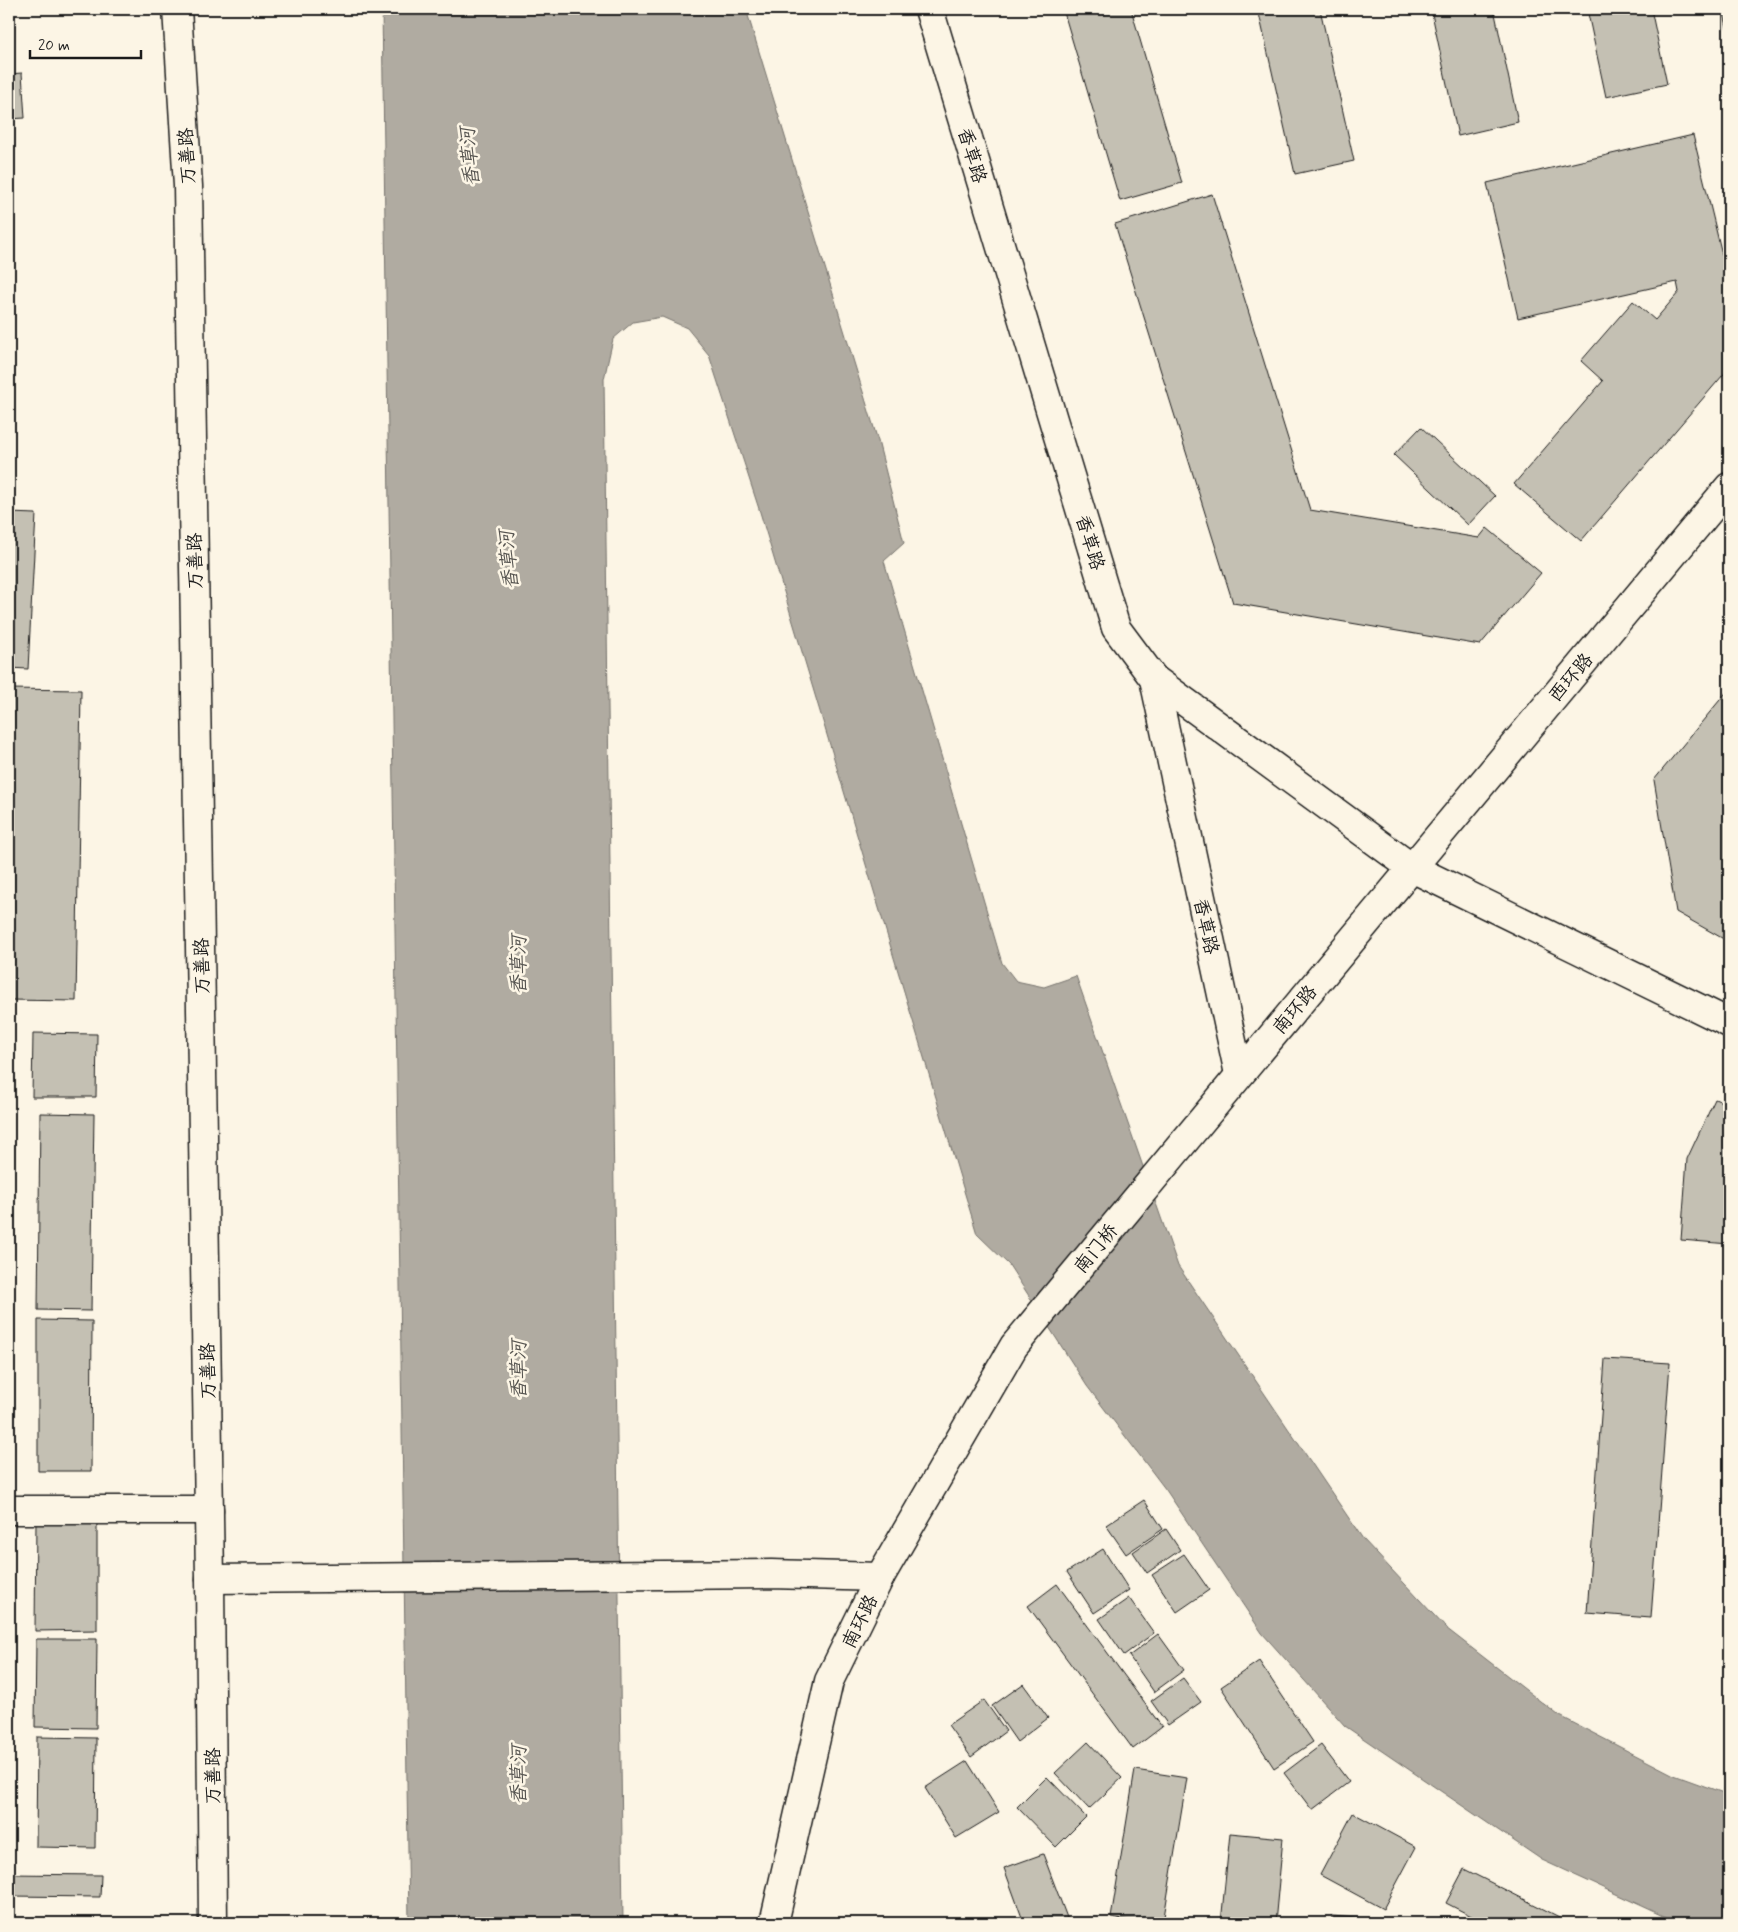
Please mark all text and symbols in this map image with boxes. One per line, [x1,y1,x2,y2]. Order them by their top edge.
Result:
scale bar [30,28,141,60]
text: 20 m [38,36,70,56]
water label: 香草河 [454,123,487,188]
street label: 香草路 [951,125,992,186]
street label: 万善路 [174,127,201,185]
street label: 香草路 [1069,512,1110,573]
water label: 香草河 [493,526,526,591]
street label: 万善路 [183,532,208,590]
street label: 西环路 [1543,648,1599,708]
street label: 香草路 [1187,896,1224,957]
water label: 香草河 [506,932,533,995]
street label: 万善路 [190,937,215,995]
street label: 南环路 [1267,980,1323,1040]
street label: 南门桥 [1069,1219,1124,1279]
water label: 香草河 [506,1337,533,1400]
street label: 万善路 [196,1342,221,1400]
street label: 南环路 [837,1591,884,1653]
water label: 香草河 [506,1742,533,1805]
street label: 万善路 [201,1747,226,1805]

